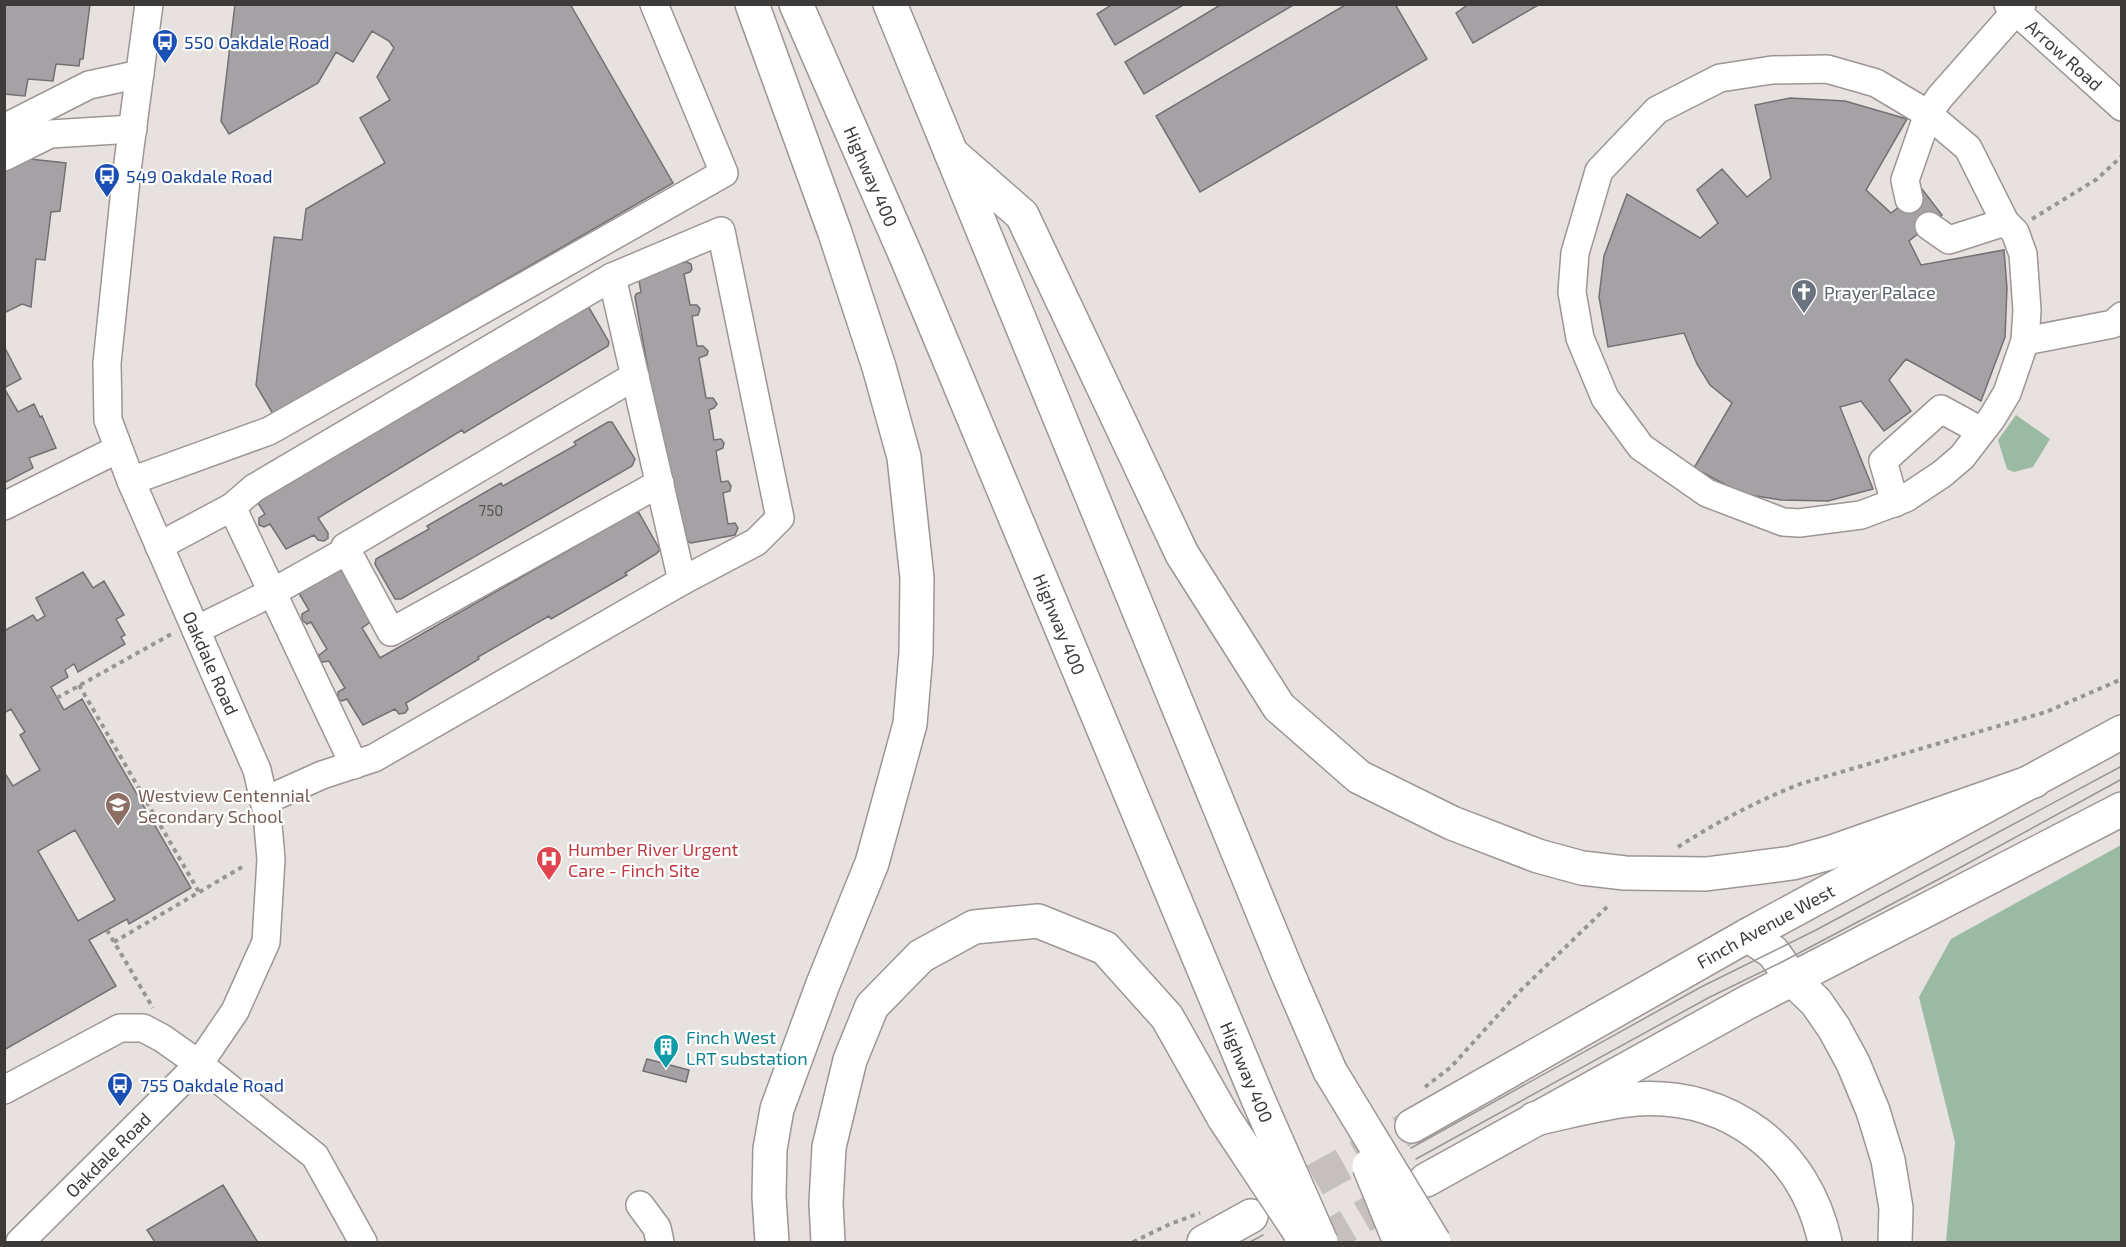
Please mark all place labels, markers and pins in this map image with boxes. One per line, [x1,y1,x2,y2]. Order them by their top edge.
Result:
bus stop icon: 550 Oakdale Road [150,27,180,65]
place label: 550 Oakdale Road [184,31,330,53]
bus stop icon: 549 Oakdale Road [92,161,122,199]
place label: 549 Oakdale Road [126,165,273,187]
church icon: Prayer Palace [1789,277,1819,315]
place label: Prayer Palace [1824,281,1936,303]
place label: Westview Centennial Secondary School [138,784,311,827]
school or university icon: Westview Centennial Secondary School [103,790,133,828]
place label: Humber River Urgent Care - Finch Site [568,838,739,881]
hospital icon: Humber River Urgent Care - Finch Site [534,844,564,882]
place label: Finch West LRT substation [686,1026,808,1069]
building icon: Finch West LRT substation [651,1032,681,1070]
bus stop icon: 755 Oakdale Road [105,1070,135,1108]
place label: 755 Oakdale Road [140,1074,284,1096]

